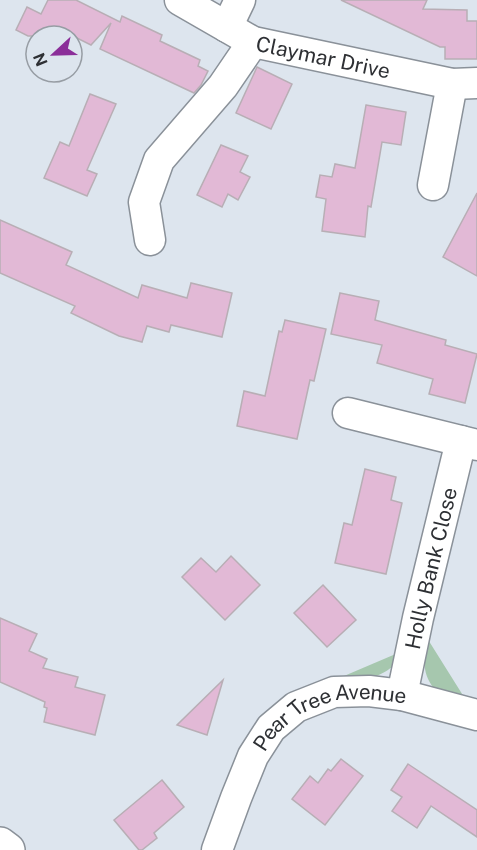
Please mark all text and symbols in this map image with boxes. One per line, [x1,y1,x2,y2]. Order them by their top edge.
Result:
north arrow [24,24,84,84]
street label: Claymar Drive [254,30,393,83]
text: N [29,50,52,69]
street label: Holly Bank Close [399,485,462,651]
street label: Pear Tree Avenue [247,678,408,755]

